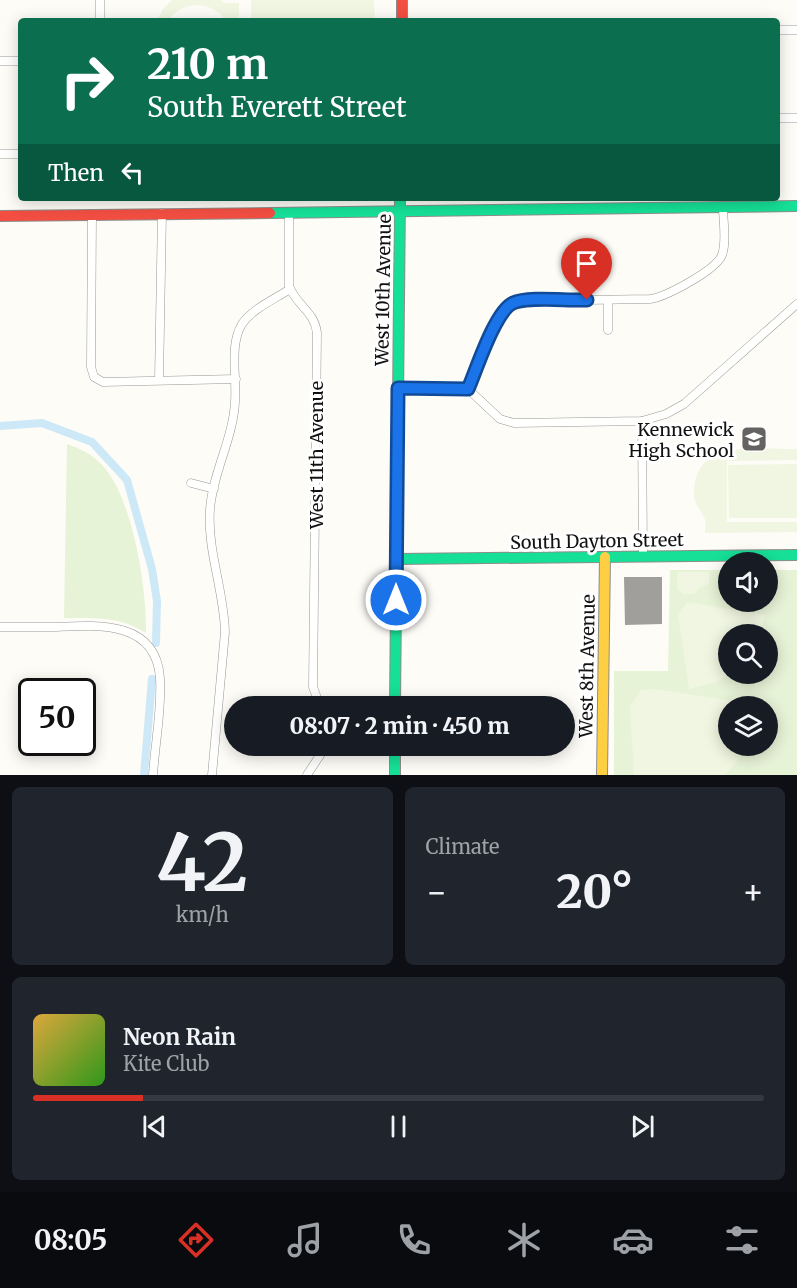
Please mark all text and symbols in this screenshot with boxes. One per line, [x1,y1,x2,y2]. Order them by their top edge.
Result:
text: 210 m [147,38,268,90]
icon: right [48,42,126,120]
text: South Everett Street [147,90,406,124]
icon: left [116,156,149,189]
text: Then [48,159,104,187]
street label: West 10th Avenue [370,214,396,367]
pin [561,238,612,300]
icon: arrive [570,247,603,280]
street label: West 11th Avenue [305,381,328,530]
place label: Kennewick High School [629,418,735,462]
school or university icon: Kennewick High School [739,424,769,454]
street label: South Dayton Street [510,528,684,554]
map controls [718,552,778,756]
button: sound [718,552,778,612]
position arrow [364,568,428,632]
street label: West 8th Avenue [574,594,600,739]
button: search [718,624,778,684]
speed limit sign: 50 [18,678,96,756]
button: layers [718,696,778,756]
text: 08:07 · 2 min · 450 m [289,712,510,740]
text: 42 [156,814,248,912]
text: Climate [426,834,500,859]
text: 20° [556,864,633,920]
text: − [426,872,448,913]
text: + [742,872,764,913]
text: km/h [176,902,229,927]
text: Neon Rain [123,1023,236,1051]
text: Kite Club [123,1051,209,1076]
icon: previous [138,1110,171,1143]
icon: pause [382,1110,415,1143]
icon: next [626,1110,659,1143]
icon: directions [175,1219,217,1261]
icon: music [284,1219,326,1261]
icon: phone [393,1219,435,1261]
icon: climate [503,1219,545,1261]
icon: car [612,1219,654,1261]
icon: filters [721,1219,763,1261]
text: 08:05 [34,1223,107,1257]

